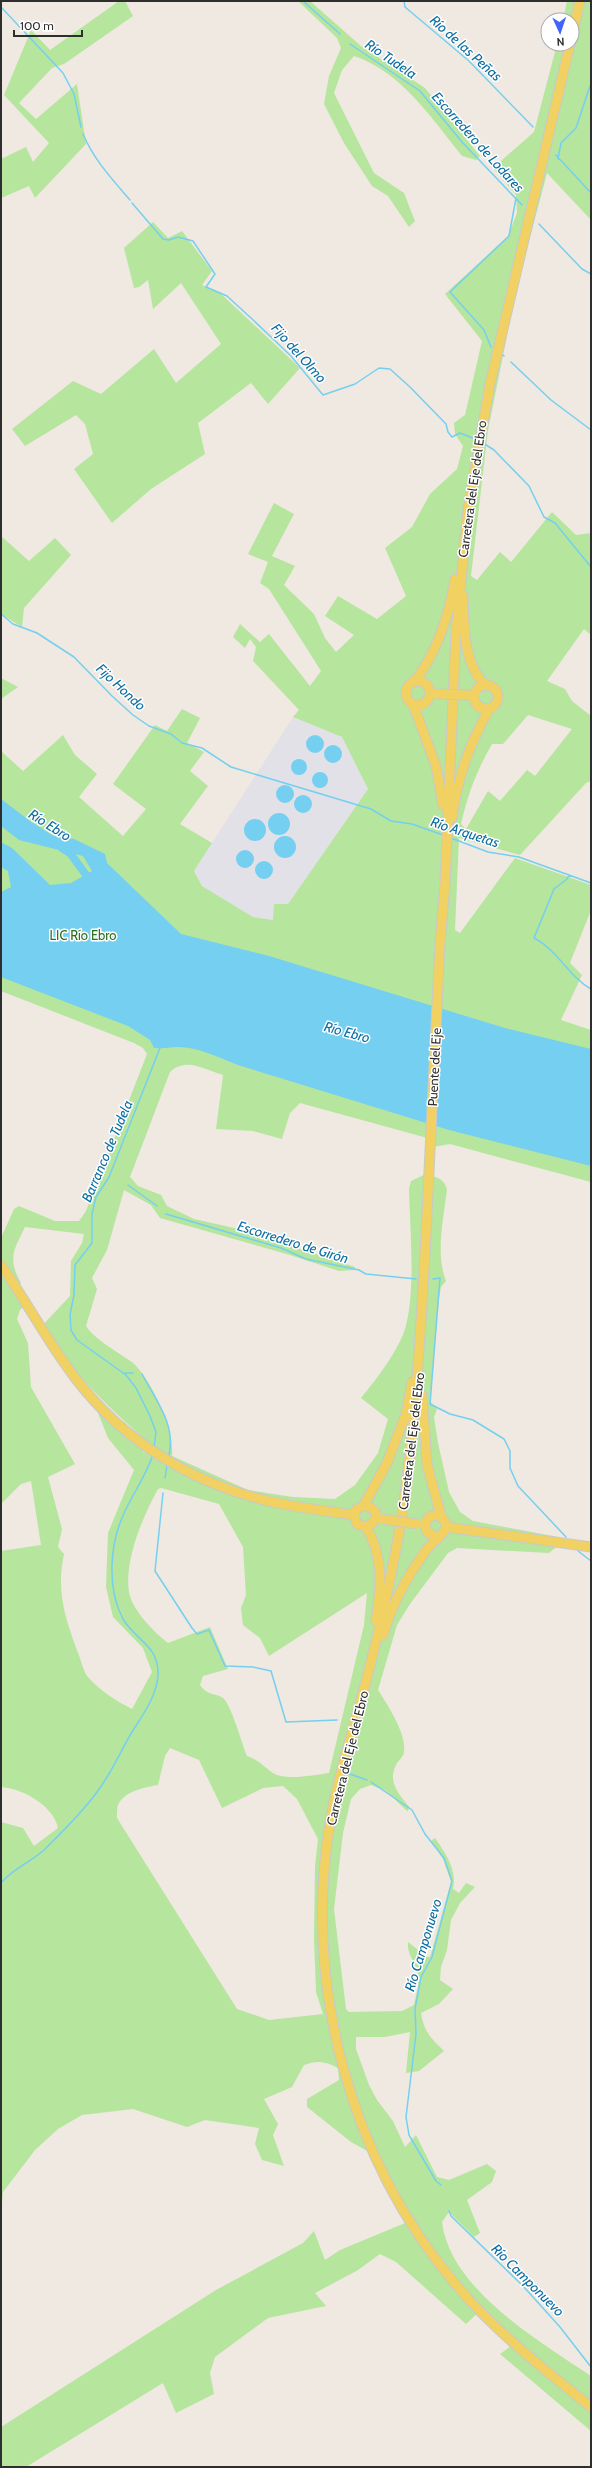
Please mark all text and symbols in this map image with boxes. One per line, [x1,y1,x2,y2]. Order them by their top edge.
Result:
water label: Río de las Peñas [426,11,506,85]
scale bar [14,12,82,38]
north arrow [540,12,580,52]
text: 100 m [20,18,54,33]
water label: Río Tudela [362,35,420,83]
text: N [556,35,565,49]
water label: Escorredero de Lodares [428,88,528,196]
water label: Fijo del Olmo [268,319,330,387]
street label: Carretera del Eje del Ebro [454,419,491,559]
water label: Fijo Hondo [93,660,149,714]
water label: Río Ebro [25,805,75,845]
water label: Río Arquetas [429,812,502,852]
park label: LIC Río Ebro [50,927,116,943]
water label: Río Ebro [322,1017,372,1047]
street label: Puente del Eje [424,1027,445,1107]
water label: Barranco de Tudela [77,1097,137,1205]
water label: Escorredero de Girón [235,1217,351,1267]
street label: Carretera del Eje del Ebro [395,1371,428,1511]
street label: Carretera del Eje del Ebro [323,1689,372,1827]
water label: Río Camponuevo [400,1897,446,1993]
water label: Río Camponuevo [488,2240,568,2320]

